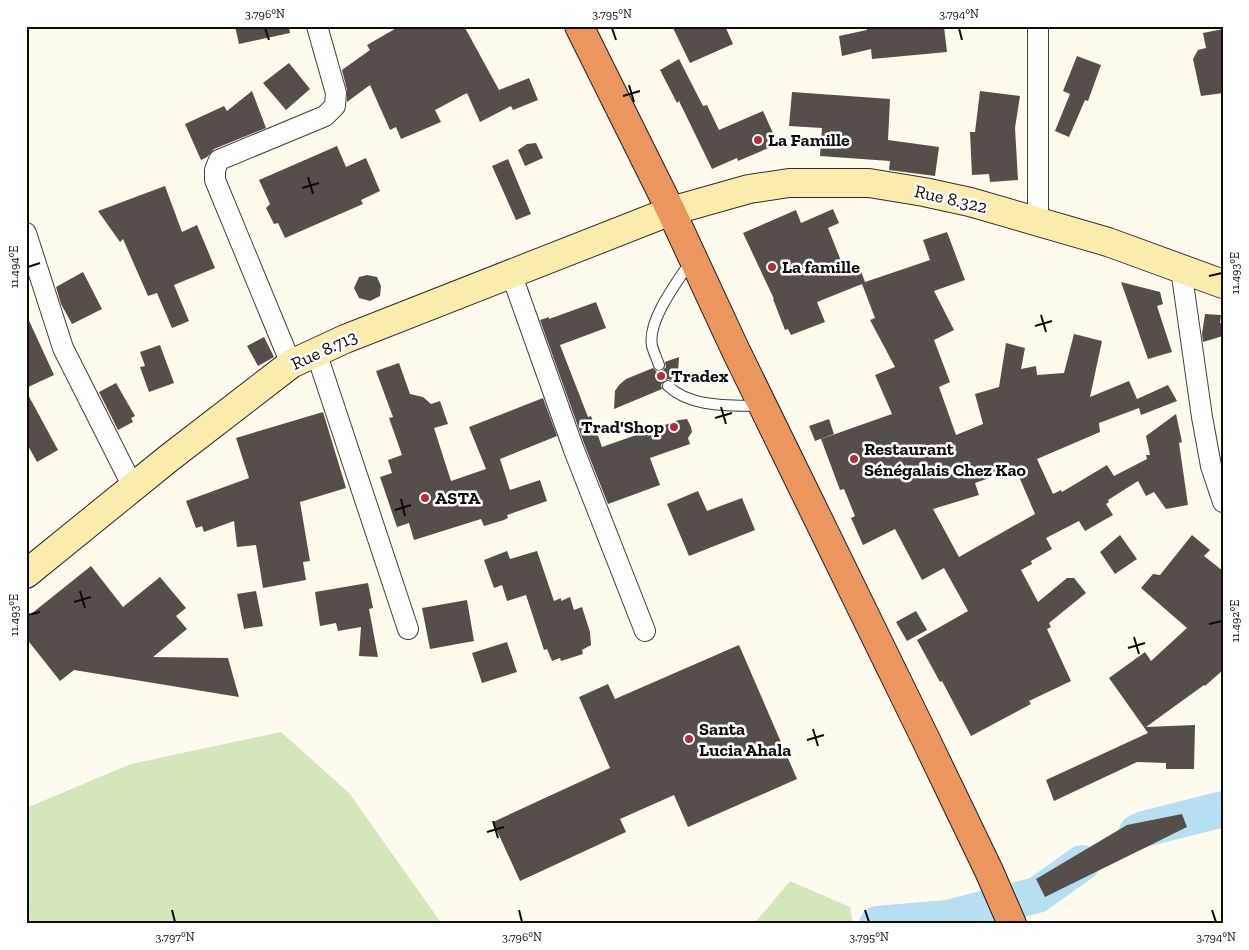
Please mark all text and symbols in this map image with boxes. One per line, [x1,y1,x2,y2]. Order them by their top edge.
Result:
text: 3.796°N [245,7,285,21]
text: 3.795°N [592,7,632,21]
text: 3.794°N [939,7,979,21]
place label: La Famille [768,129,850,151]
marker: La Famille [752,134,764,146]
street label: Rue 8.322 [912,180,990,218]
text: 11.494°E [7,246,21,288]
text: 11.493°E [1228,252,1242,294]
place label: La famille [782,256,860,278]
marker: La famille [766,261,778,273]
street label: Rue 8.713 [287,325,361,375]
place label: Tradex [671,365,729,387]
marker: Tradex [655,370,667,382]
place label: Trad'Shop [581,416,664,438]
marker: Trad'Shop [668,421,680,433]
place label: Restaurant Sénégalais Chez Kao [864,438,1027,481]
marker: Restaurant Sénégalais Chez Kao [848,453,860,465]
place label: ASTA [435,487,481,509]
marker: ASTA [419,492,431,504]
text: 11.493°E [7,594,21,636]
text: 11.492°E [1228,600,1242,642]
place label: Santa Lucia Ahala [699,718,791,761]
marker: Santa Lucia Ahala [683,733,695,745]
text: 3.797°N [155,930,195,944]
text: 3.796°N [502,930,542,944]
text: 3.795°N [849,930,889,944]
text: 3.794°N [1196,930,1236,944]

